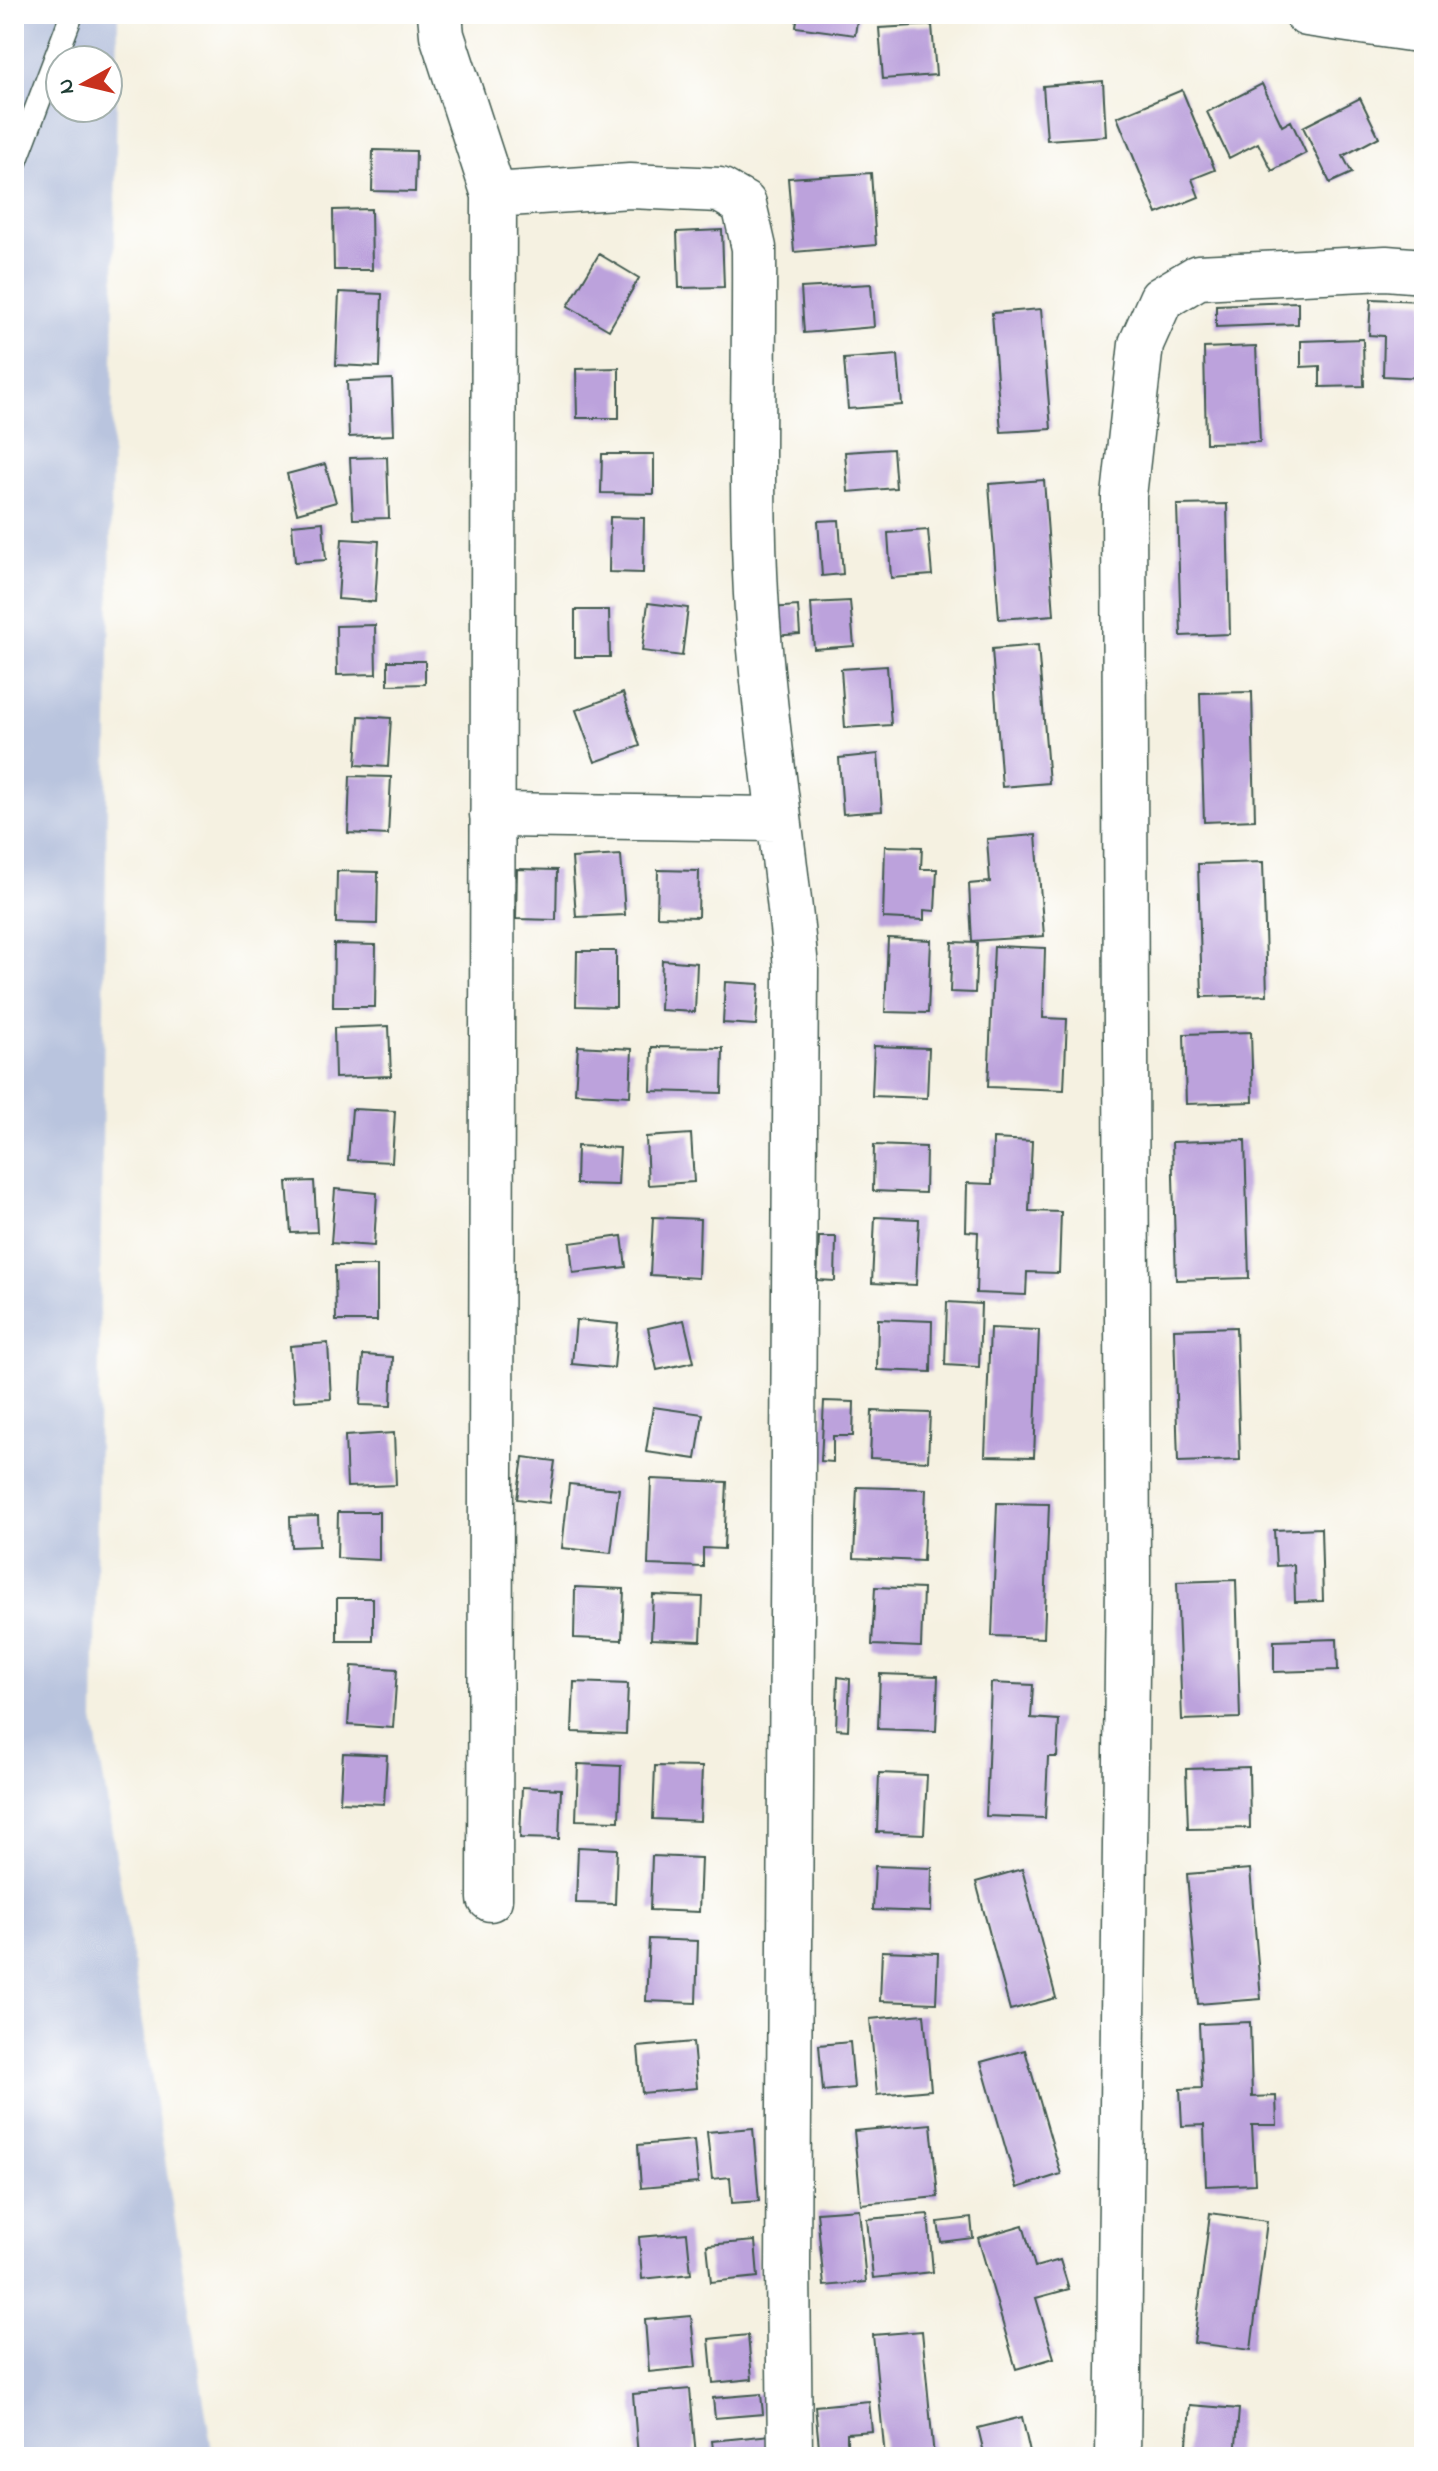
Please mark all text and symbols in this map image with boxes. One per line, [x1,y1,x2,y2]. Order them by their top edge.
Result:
north arrow [44,44,124,124]
text: N [50,77,84,96]

